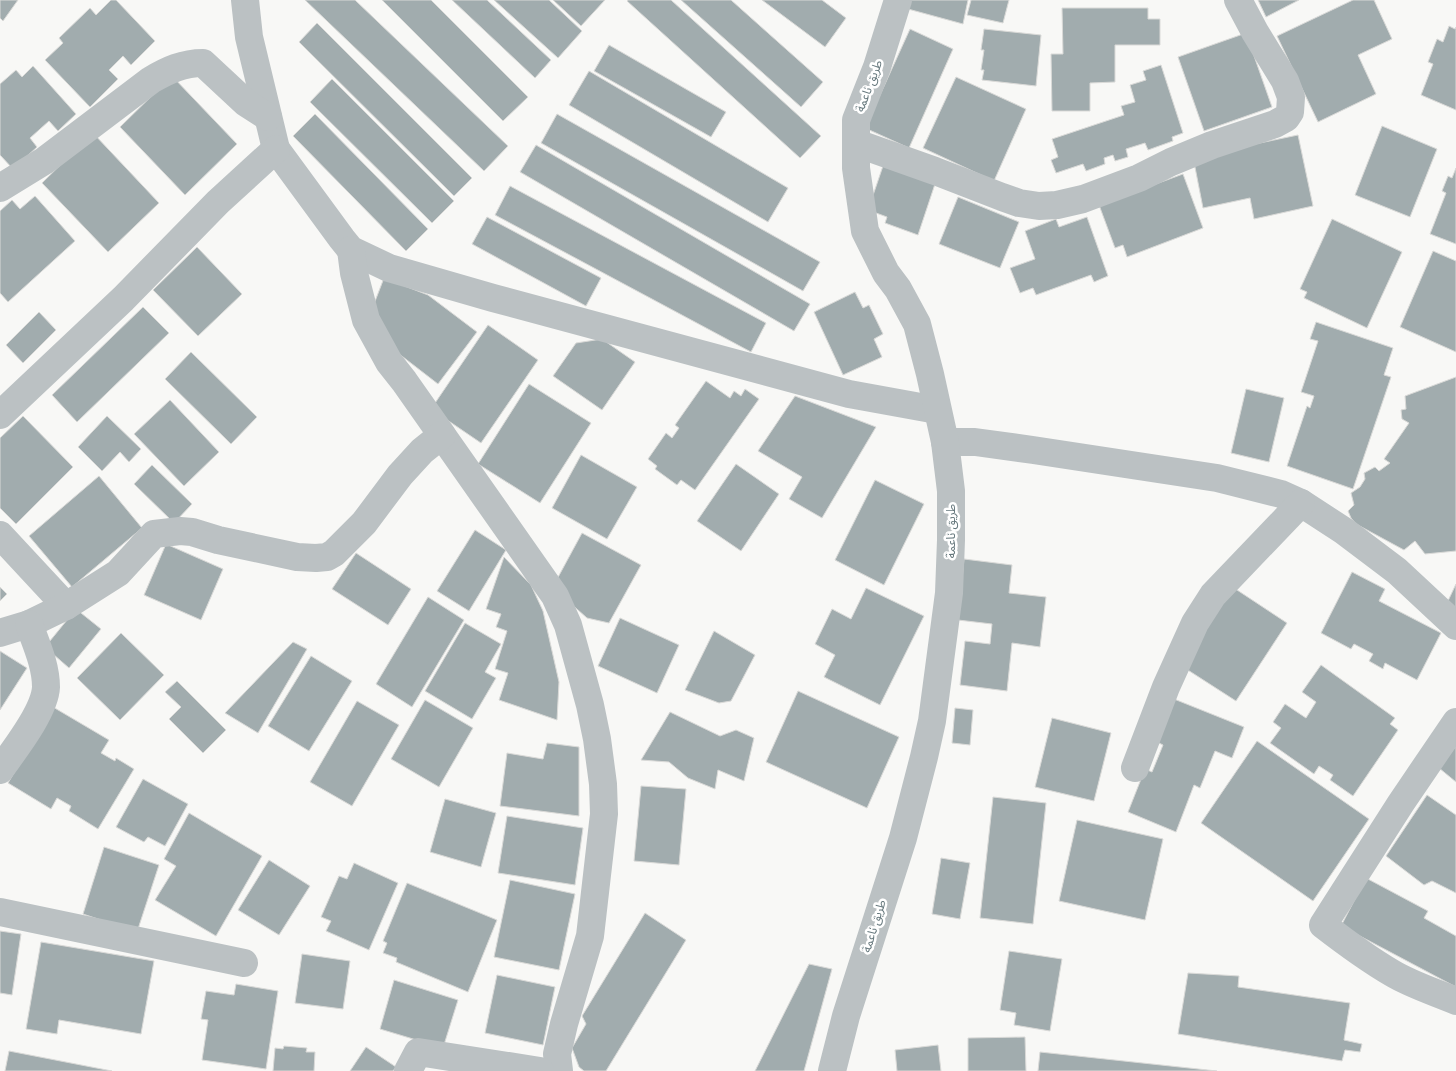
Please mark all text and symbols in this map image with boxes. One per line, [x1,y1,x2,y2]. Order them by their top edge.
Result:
street label: طريق ناعمة [852,58,886,114]
street label: طريق ناعمة [943,504,959,558]
street label: طريق ناعمة [858,898,890,954]

